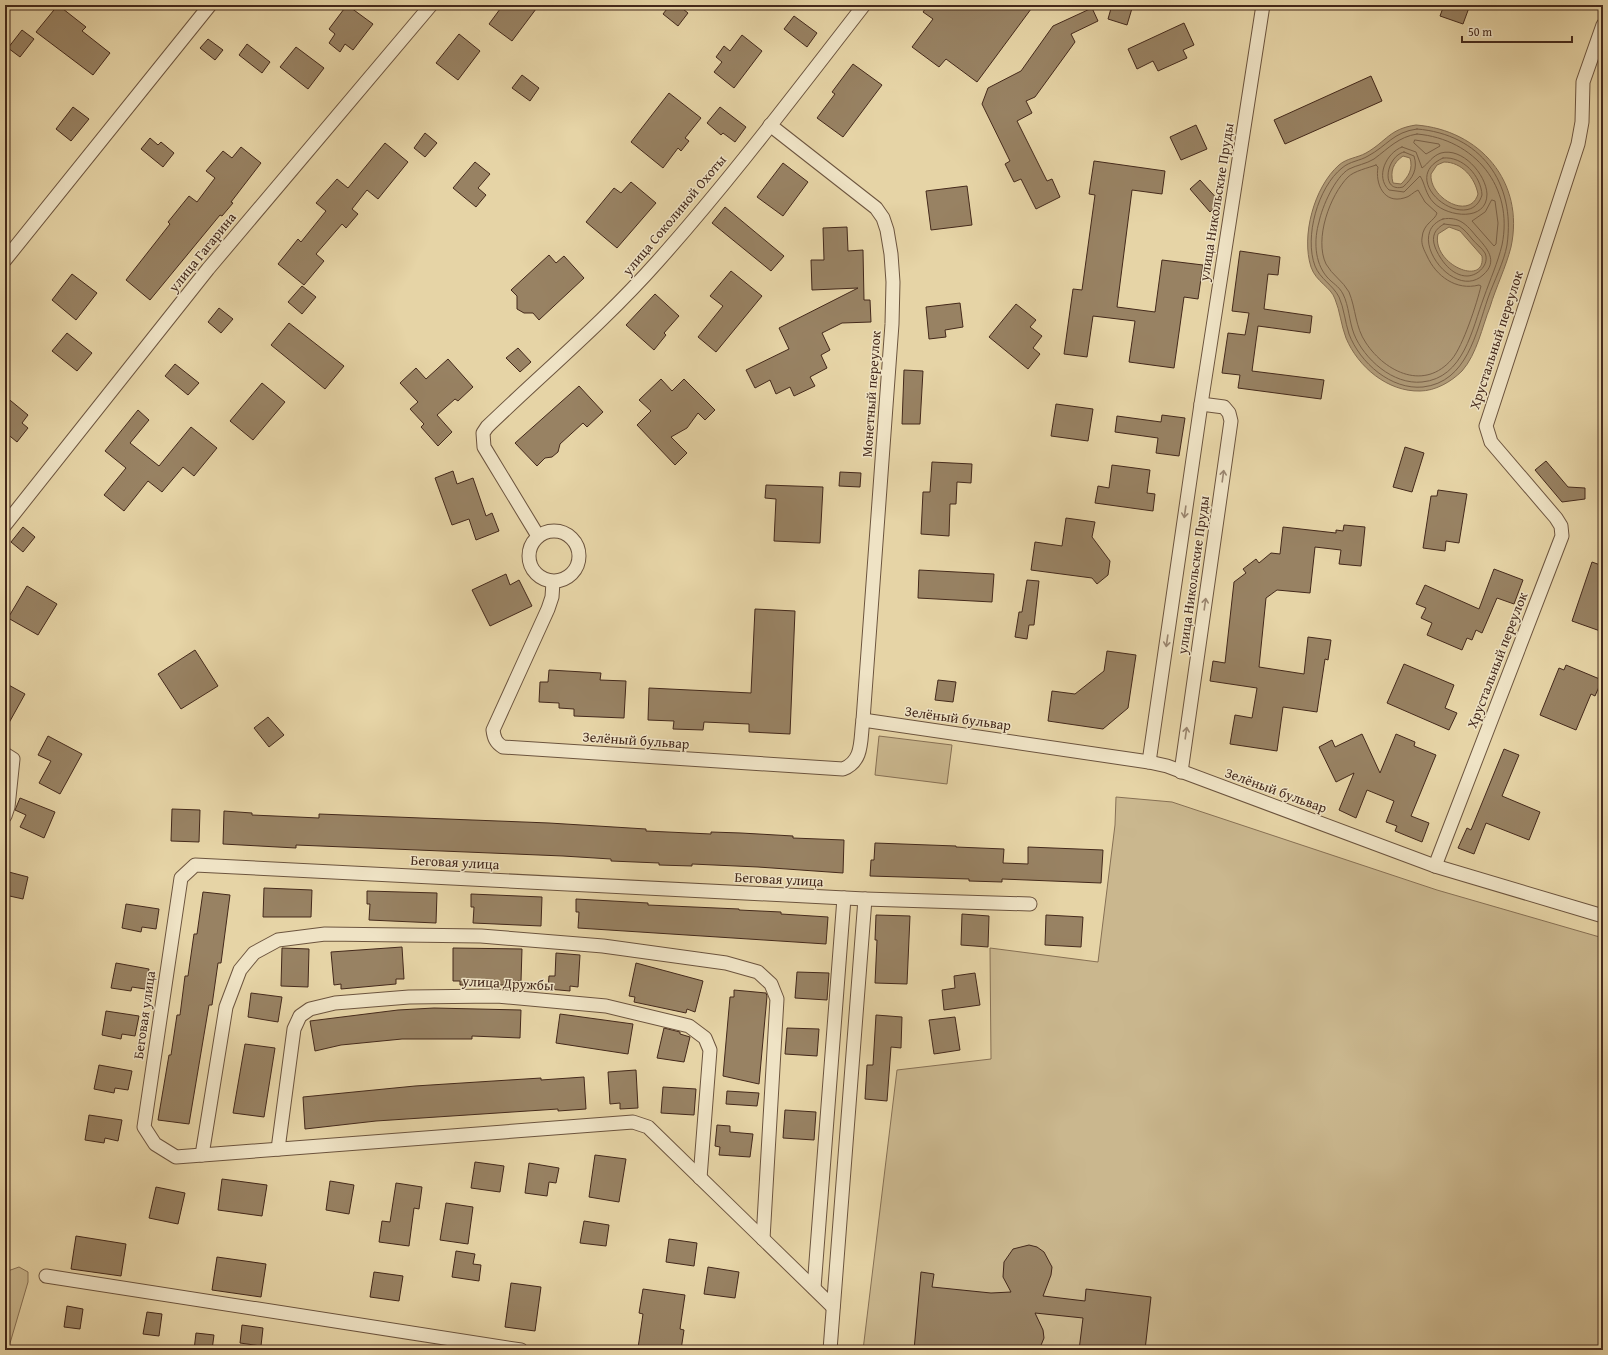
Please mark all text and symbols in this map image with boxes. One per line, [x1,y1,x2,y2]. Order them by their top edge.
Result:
scale bar [1462,18,1572,44]
text: 50 m [1468,23,1492,40]
street label: улица Никольские Пруды [1193,121,1238,284]
street label: улица Соколиной Охоты [617,150,731,280]
street label: улица Гагарина [163,208,241,297]
street label: Хрустальный переулок [1464,268,1528,412]
street label: Монетный переулок [857,329,885,458]
one-way arrow [1219,470,1227,483]
street label: улица Никольские Пруды [1172,494,1214,657]
one-way arrow [1181,505,1189,518]
street label: Хрустальный переулок [1462,588,1532,731]
one-way arrow [1201,598,1209,611]
one-way arrow [1163,634,1171,647]
street label: Зелёный бульвар [904,701,1013,735]
street label: Зелёный бульвар [582,726,691,754]
one-way arrow [1182,727,1190,740]
street label: Зелёный бульвар [1222,762,1330,818]
street label: Беговая улица [410,850,500,874]
street label: Беговая улица [734,867,824,891]
street label: Беговая улица [128,969,160,1060]
street label: улица Дружбы [461,971,555,995]

